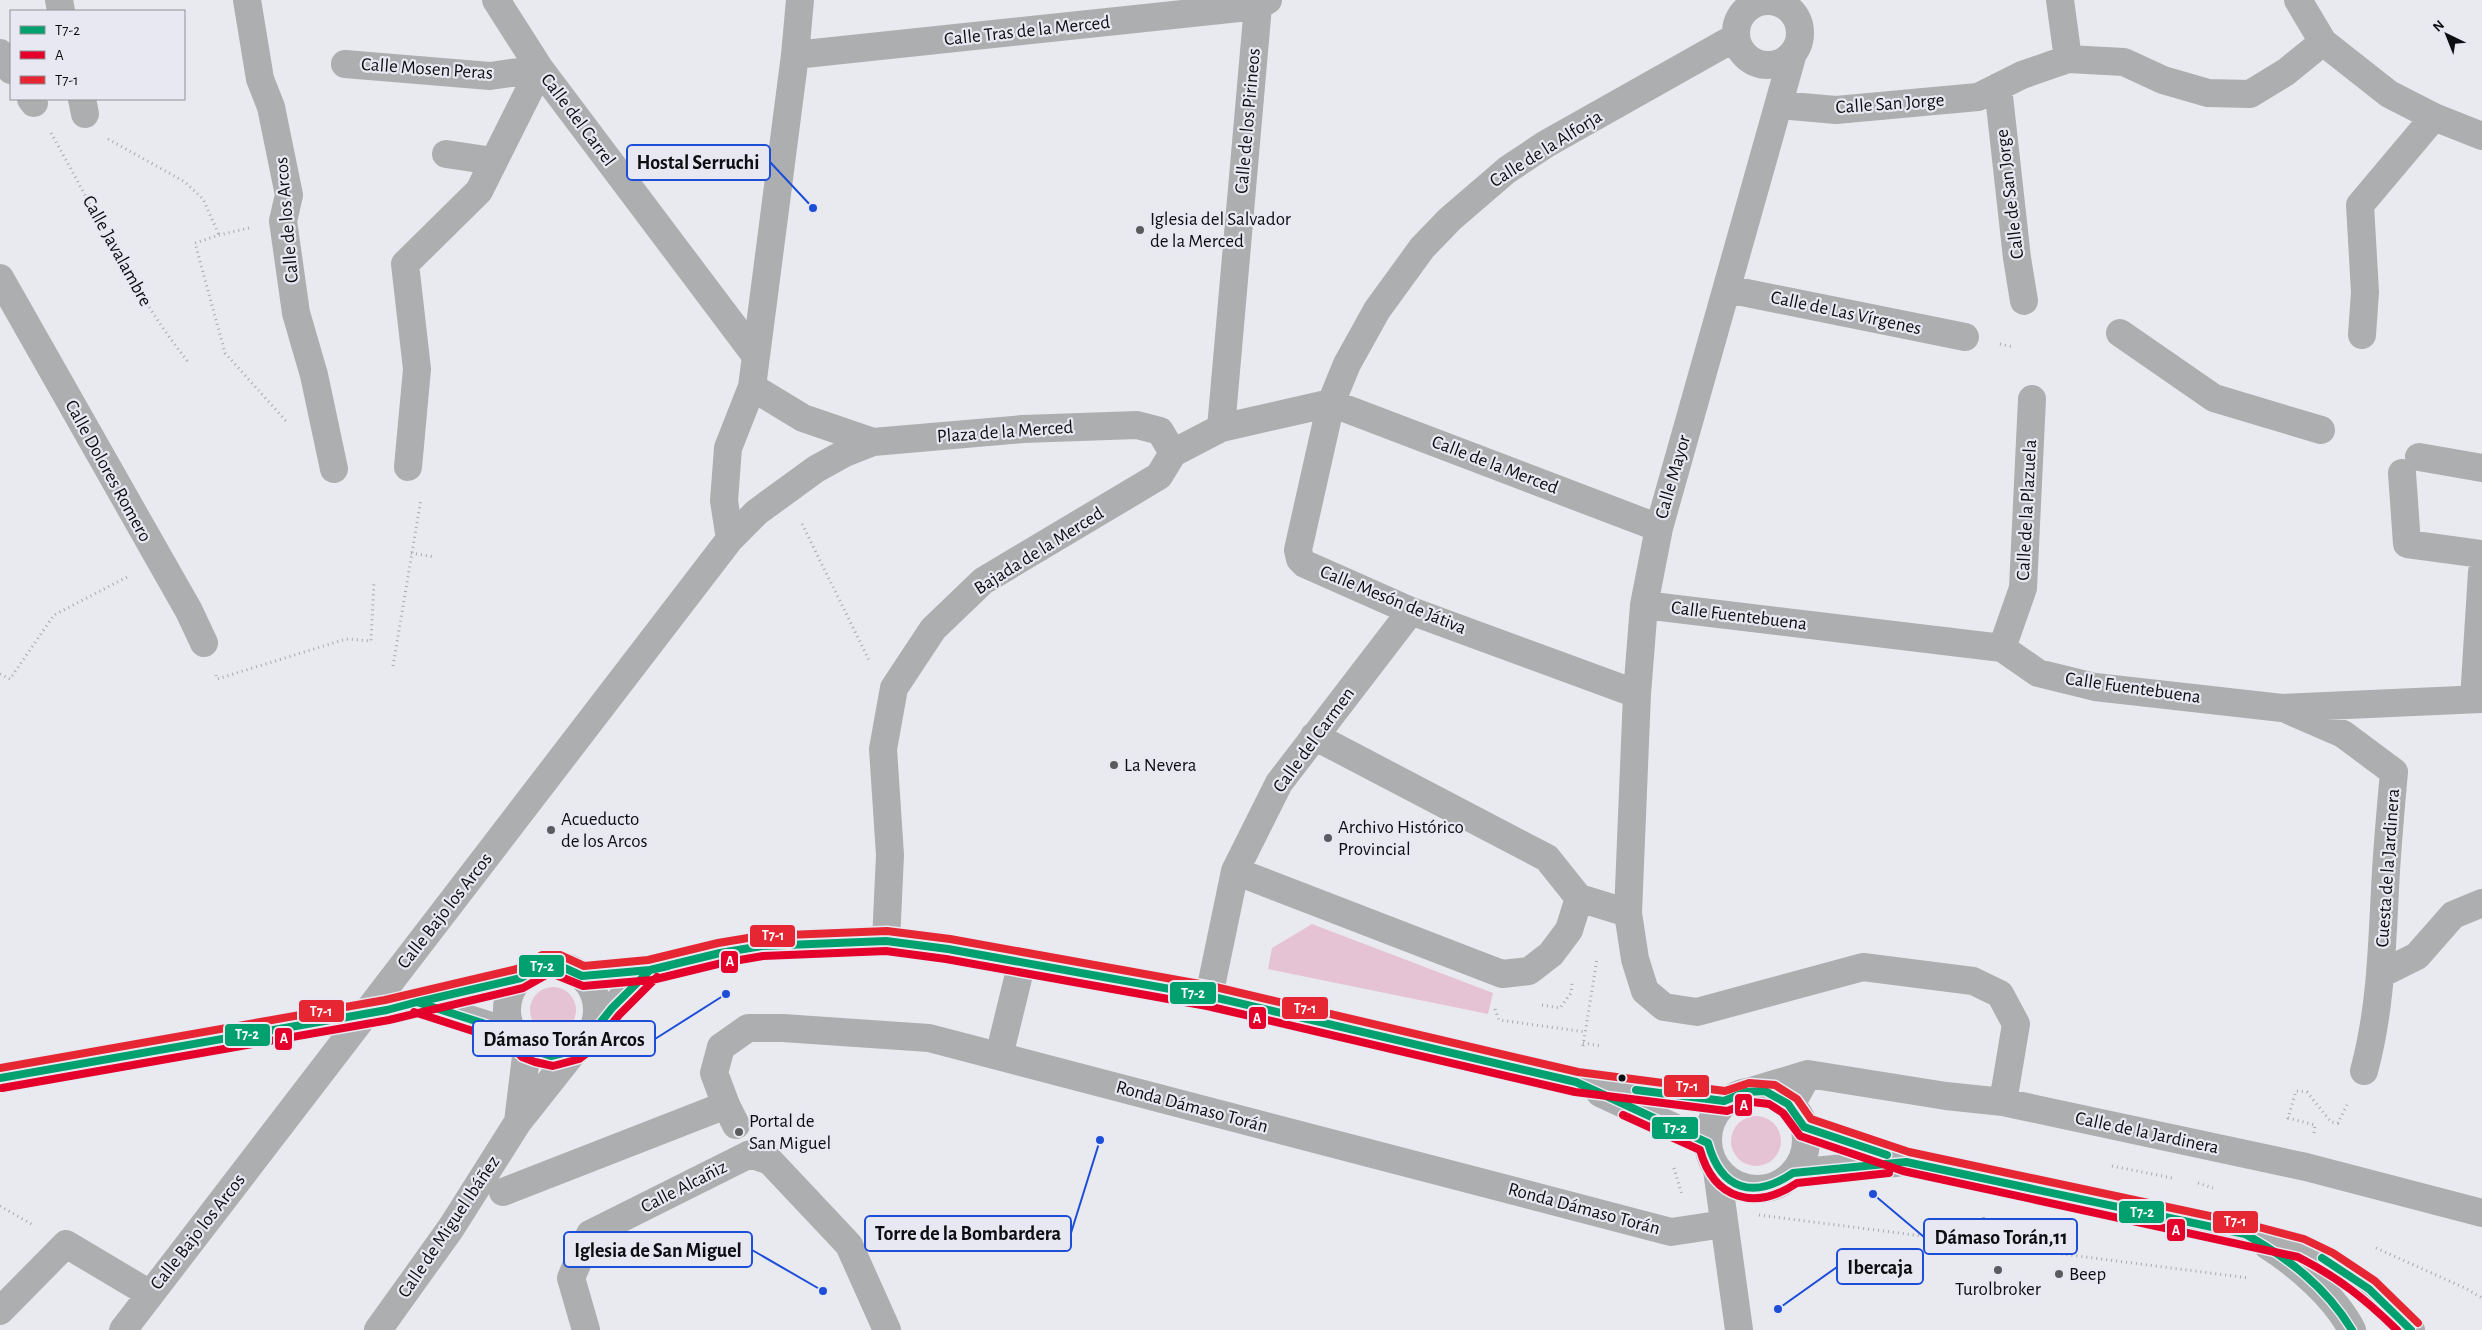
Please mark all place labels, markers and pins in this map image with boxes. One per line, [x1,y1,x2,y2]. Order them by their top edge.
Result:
callout: Hostal Serruchi [627,145,770,180]
place label: Iglesia del Salvador de la Merced [1150,210,1291,251]
marker: Iglesia del Salvador de la Merced [1134,224,1146,236]
place label: La Nevera [1124,756,1197,775]
marker: La Nevera [1108,759,1120,771]
place label: Acueducto de los Arcos [561,810,648,851]
place label: Archivo Histórico Provincial [1338,818,1464,859]
marker: Acueducto de los Arcos [545,824,557,836]
marker: Archivo Histórico Provincial [1322,832,1334,844]
callout: Dámaso Torán Arcos [473,1021,655,1056]
unlabelled marker [1617,1073,1627,1083]
place label: Portal de San Miguel [749,1112,831,1153]
marker: Portal de San Miguel [733,1126,745,1138]
callout: Torre de la Bombardera [865,1216,1071,1251]
callout: Dámaso Torán,11 [1924,1219,2077,1254]
callout: Iglesia de San Miguel [564,1232,752,1267]
callout: Ibercaja [1837,1249,1923,1284]
marker: Turolbroker [1992,1264,2004,1276]
place label: Beep [2069,1265,2106,1284]
marker: Beep [2053,1268,2065,1280]
place label: Turolbroker [1955,1280,2041,1299]

